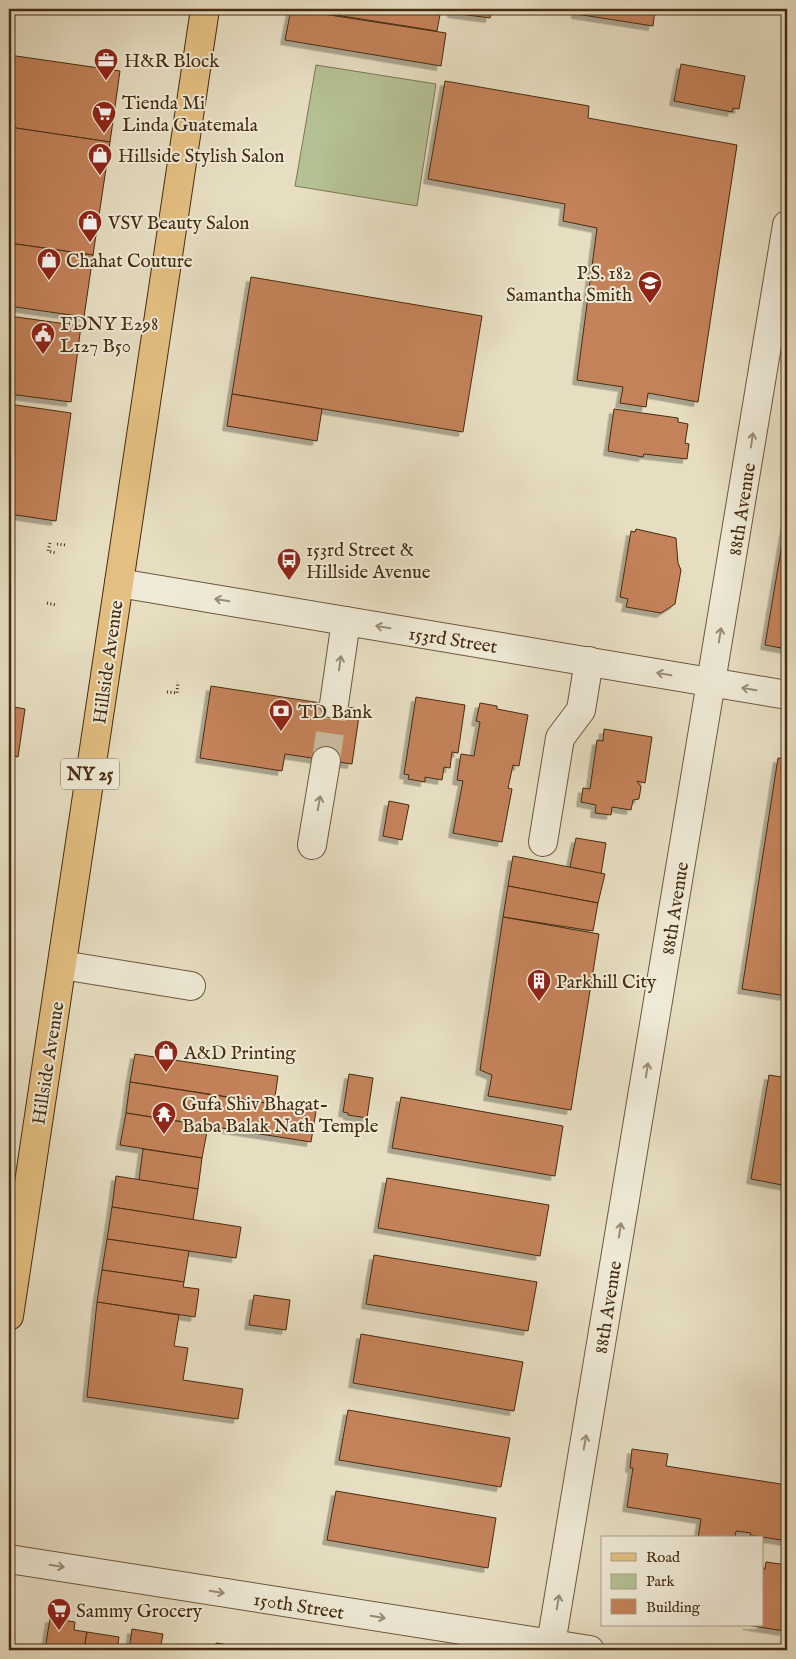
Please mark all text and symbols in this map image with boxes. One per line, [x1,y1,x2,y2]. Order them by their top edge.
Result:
office icon: H&R Block [93,47,119,81]
place label: H&R Block [124,50,220,74]
place label: Tienda Mi Linda Guatemala [122,92,259,138]
supermarket icon: Tienda Mi Linda Guatemala [91,100,117,134]
shop icon: Hillside Stylish Salon [87,142,113,176]
place label: Hillside Stylish Salon [118,145,284,169]
shop icon: VSV Beauty Salon [77,209,103,243]
place label: VSV Beauty Salon [107,212,249,236]
shop icon: Chahat Couture [36,247,62,281]
place label: Chahat Couture [66,250,193,274]
place label: P.S. 182 Samantha Smith [506,262,632,308]
school or university icon: P.S. 182 Samantha Smith [637,270,663,304]
place label: FDNY E298 L127 B50 [60,313,158,359]
public building icon: FDNY E298 L127 B50 [30,321,56,355]
one-way arrow [747,432,757,448]
street label: 88th Avenue [724,461,762,557]
place label: 153rd Street & Hillside Avenue [306,539,431,585]
bus stop icon: 153rd Street & Hillside Avenue [276,547,302,581]
one-way arrow [215,595,231,605]
street label: Hillside Avenue [88,599,130,726]
one-way arrow [375,622,391,632]
street label: 153rd Street [407,622,499,660]
one-way arrow [715,627,725,643]
one-way arrow [335,655,345,671]
one-way arrow [656,669,672,679]
one-way arrow [742,684,758,694]
bank icon: TD Bank [268,698,294,732]
place label: TD Bank [298,701,373,725]
road number: NY 25 [61,759,119,790]
one-way arrow [314,795,324,811]
street label: 88th Avenue [657,860,695,956]
building icon: Parkhill City [526,968,552,1002]
place label: Parkhill City [556,971,657,995]
street label: Hillside Avenue [27,1000,71,1127]
shop icon: A&D Printing [153,1039,179,1073]
place label: A&D Printing [183,1042,296,1066]
one-way arrow [642,1062,652,1078]
place label: Gufa Shiv Bhagat- Baba Balak Nath Temple [182,1093,379,1139]
temple icon: Gufa Shiv Bhagat- Baba Balak Nath Temple [151,1101,177,1135]
one-way arrow [616,1222,626,1238]
street label: 88th Avenue [590,1259,628,1355]
one-way arrow [580,1434,590,1450]
legend [601,1536,764,1626]
text: Road [646,1548,681,1567]
one-way arrow [49,1562,65,1572]
text: Park [646,1572,676,1591]
one-way arrow [209,1587,225,1597]
street label: 150th Street [252,1588,346,1626]
one-way arrow [553,1595,563,1611]
supermarket icon: Sammy Grocery [46,1597,72,1631]
text: Building [646,1598,701,1617]
place label: Sammy Grocery [76,1600,203,1624]
one-way arrow [370,1612,386,1622]

